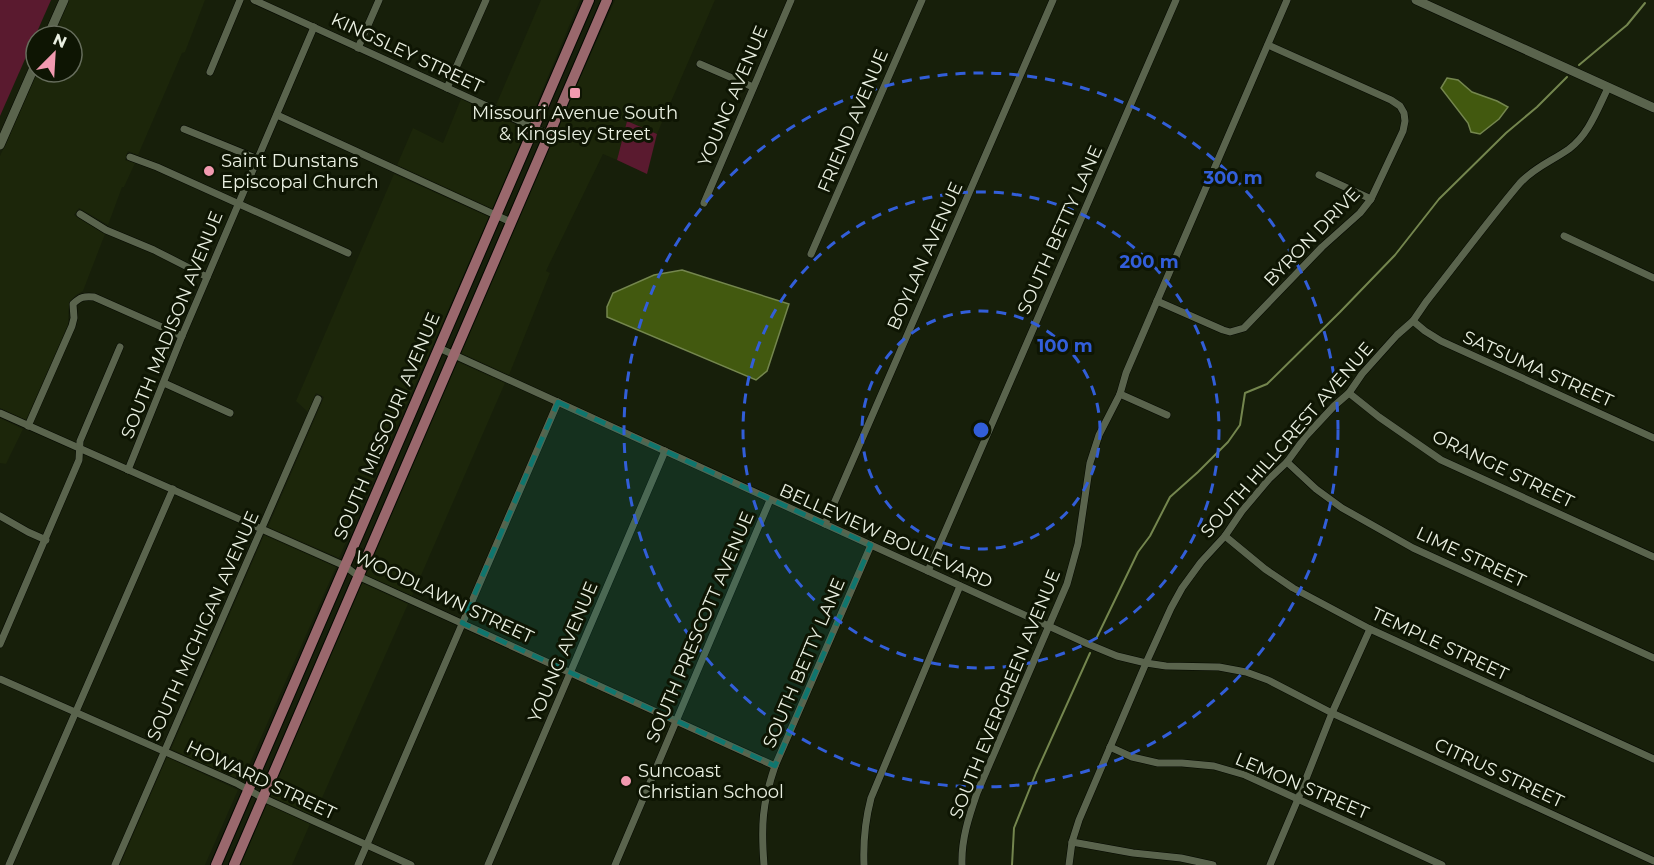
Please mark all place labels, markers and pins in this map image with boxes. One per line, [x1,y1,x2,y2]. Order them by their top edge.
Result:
marker: Missouri Avenue South & Kingsley Street [568,86,582,100]
place label: Missouri Avenue South & Kingsley Street [472,102,678,145]
place label: Saint Dunstans Episcopal Church [221,150,379,193]
marker: Saint Dunstans Episcopal Church [202,164,216,178]
centre of rings [971,420,991,440]
place label: Suncoast Christian School [638,760,784,803]
marker: Suncoast Christian School [619,774,633,788]

